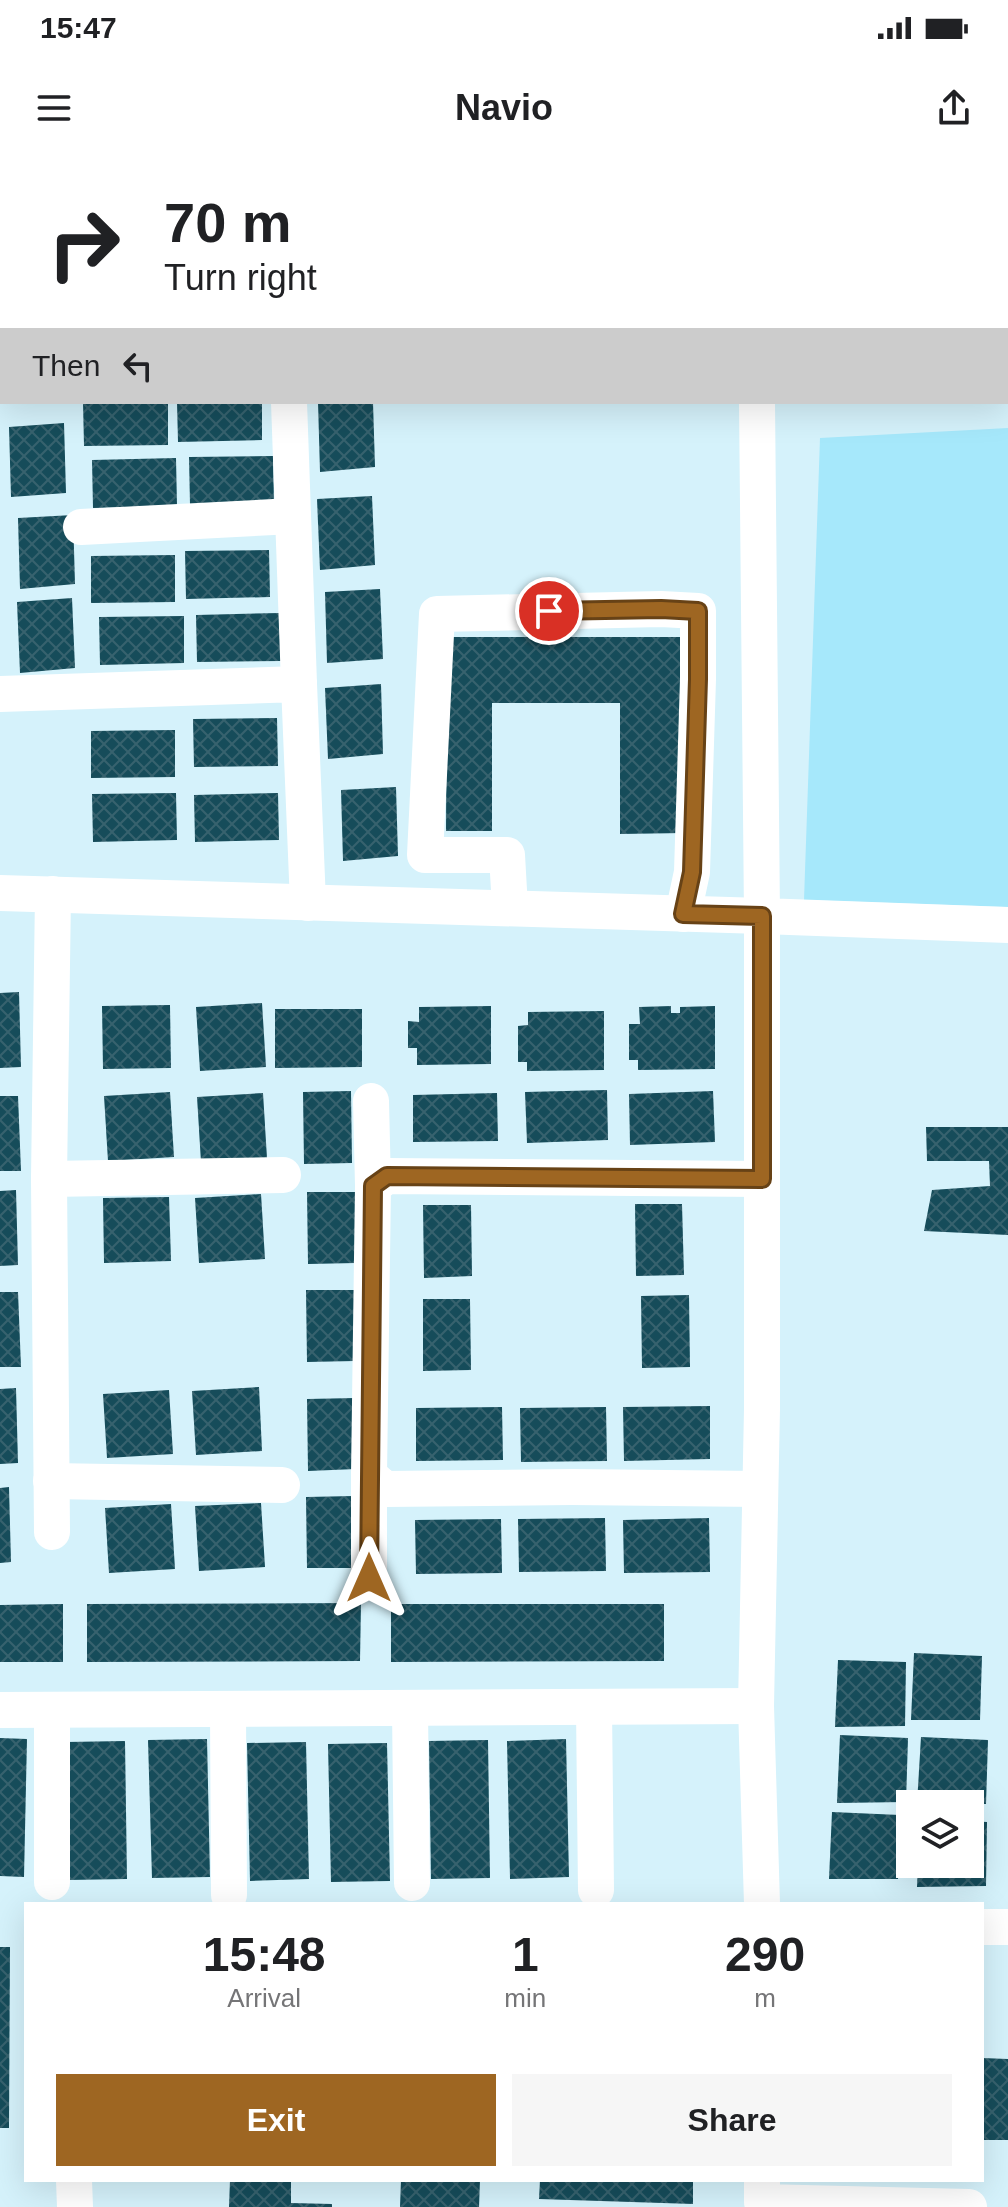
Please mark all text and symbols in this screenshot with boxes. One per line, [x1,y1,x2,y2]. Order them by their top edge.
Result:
text: 15:47 [40,11,117,44]
icon: menu [32,86,76,130]
icon: share [932,86,976,130]
text: Navio [455,87,553,128]
text: 70 m [164,191,292,254]
icon: right [32,192,136,296]
text: Turn right [164,257,317,298]
icon: left [116,344,160,388]
text: Then [32,349,100,382]
pin [515,577,583,645]
icon: arrive [527,589,571,633]
position arrow [327,1536,411,1620]
map controls [896,1790,984,1878]
button: layers [896,1790,984,1878]
text: 15:48 [203,1928,326,1981]
text: 1 [512,1928,539,1981]
text: 290 [725,1928,805,1981]
text: Arrival [227,1983,301,2013]
text: min [504,1983,546,2013]
text: m [754,1983,776,2013]
button: Exit [56,2074,496,2166]
button: Share [512,2074,952,2166]

